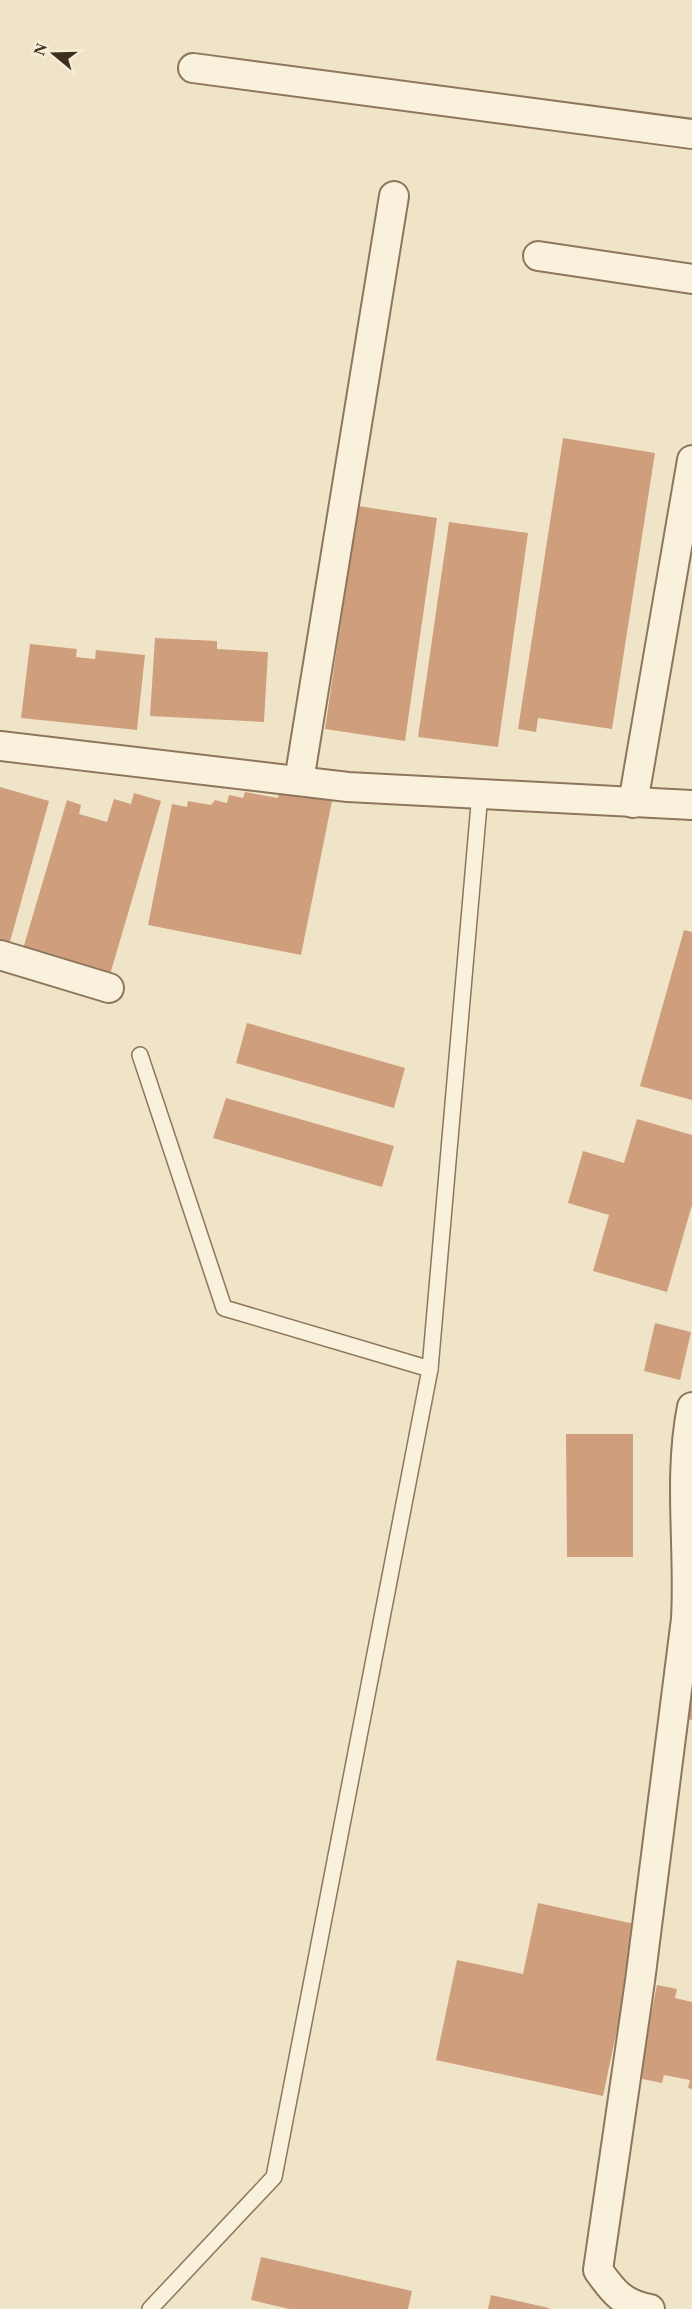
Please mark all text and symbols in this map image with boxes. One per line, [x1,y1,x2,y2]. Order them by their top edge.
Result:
north arrow [24,24,84,84]
text: N [30,41,50,58]

